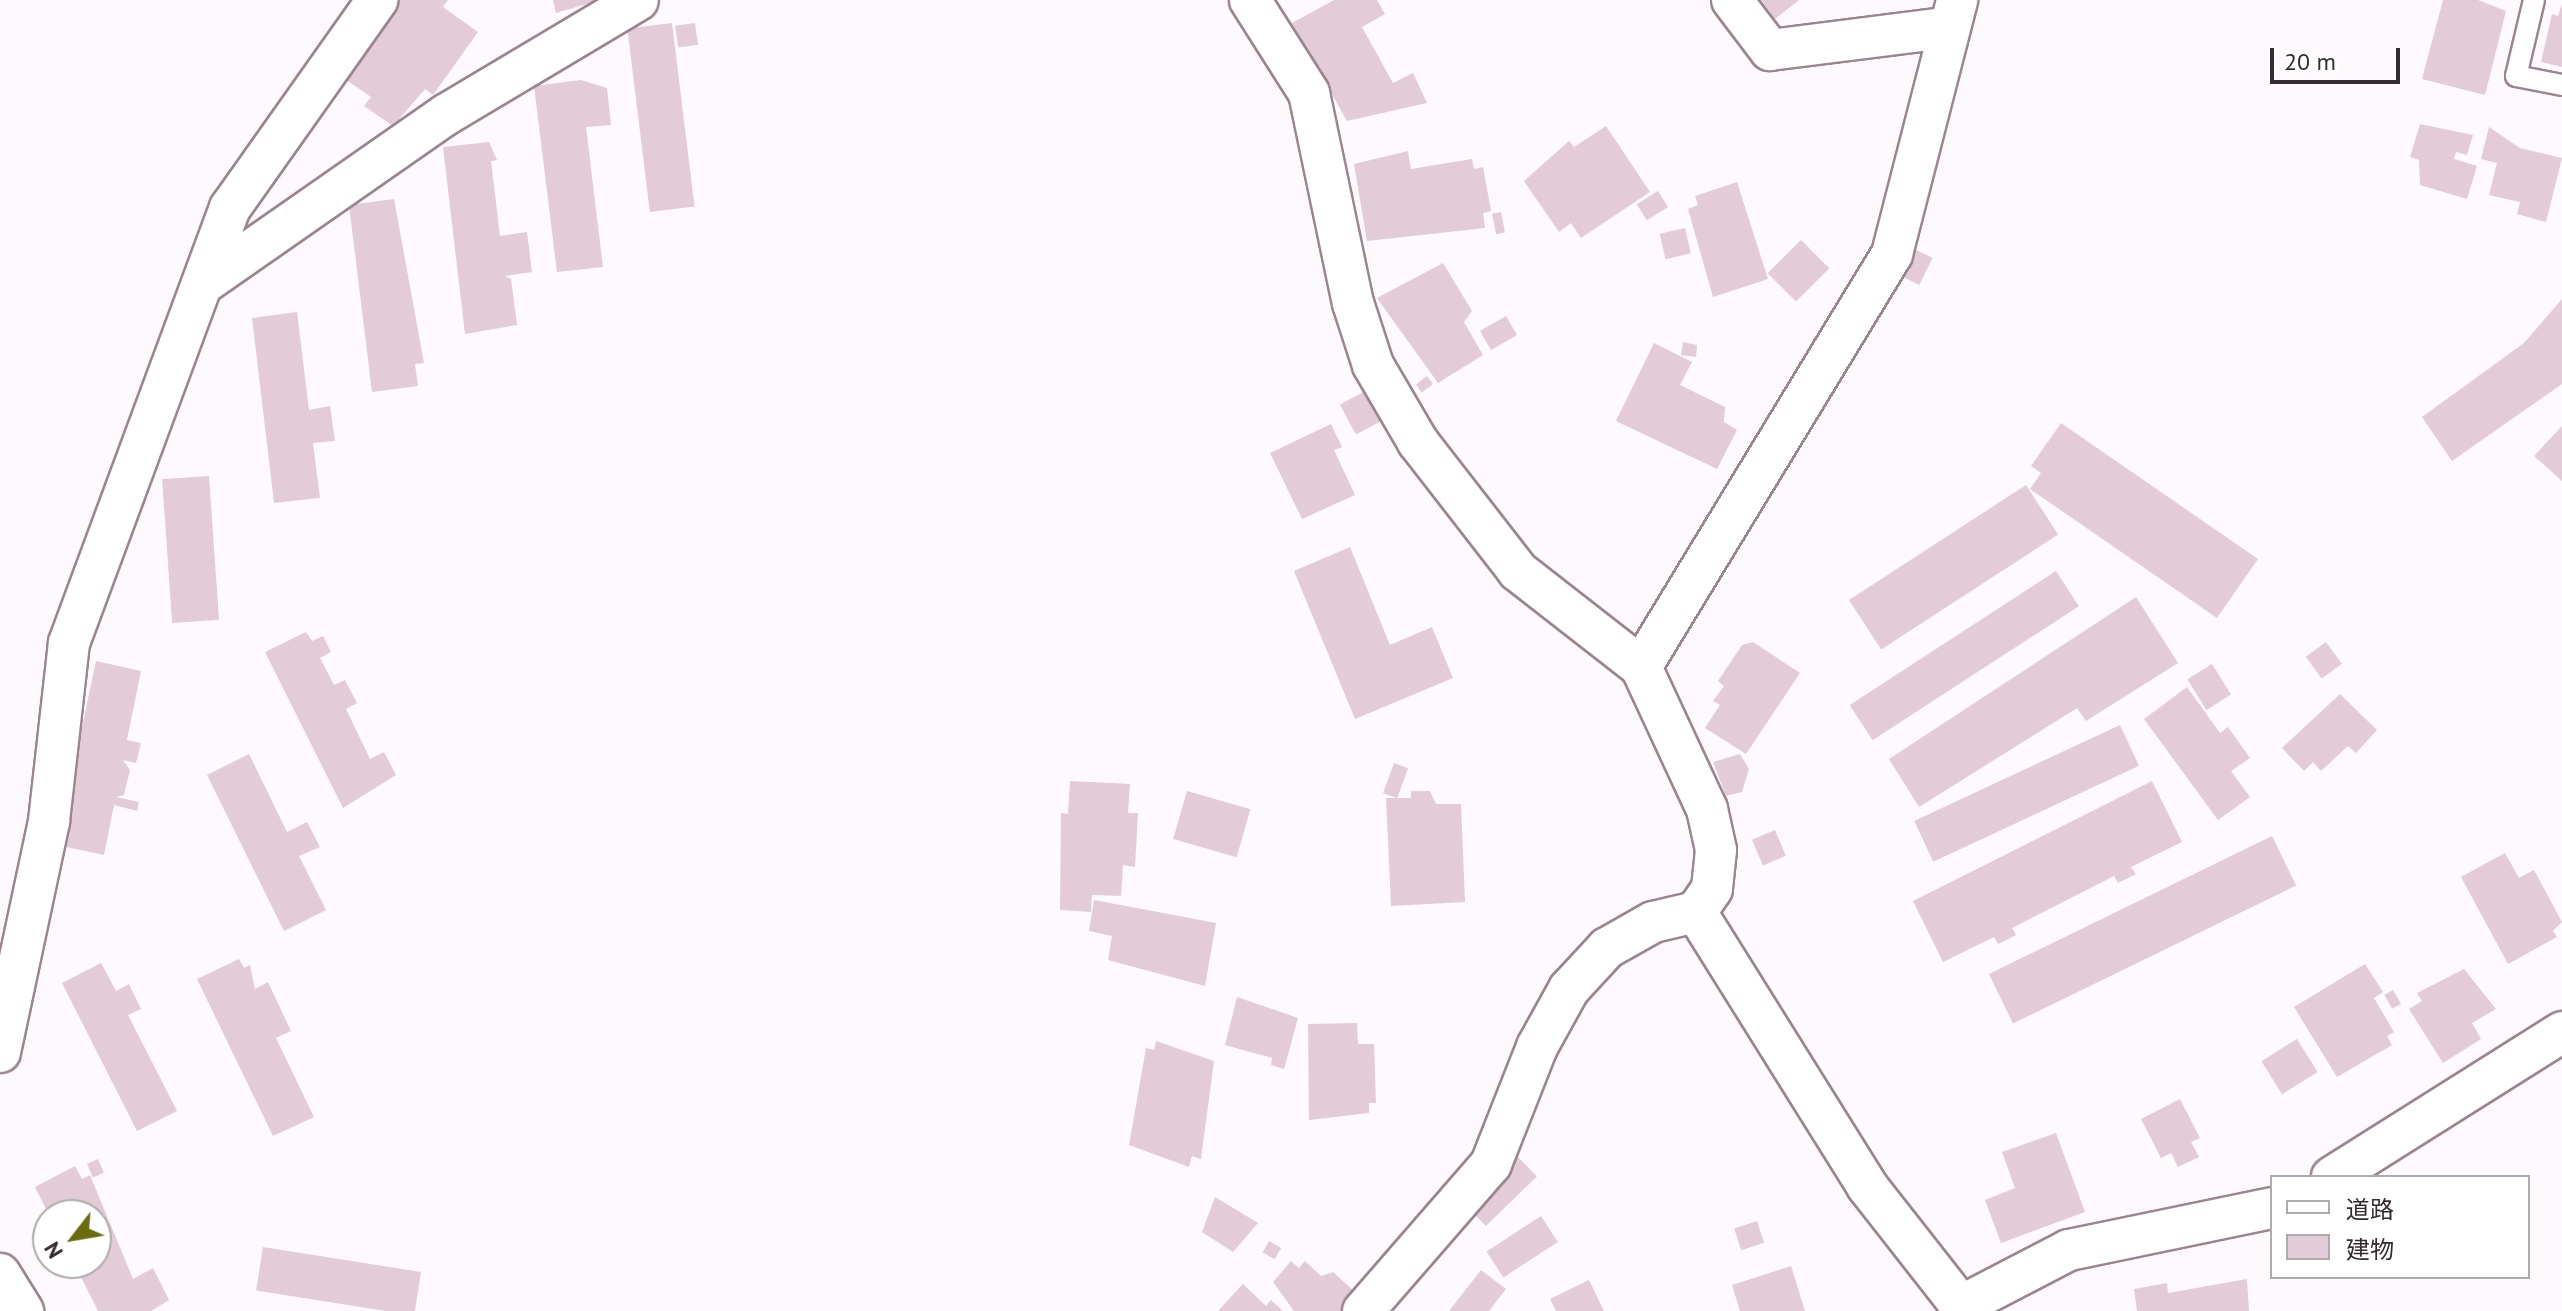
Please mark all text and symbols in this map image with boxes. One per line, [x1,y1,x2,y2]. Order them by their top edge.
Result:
scale bar [2274,32,2404,82]
text: 20 m [2284,46,2336,77]
legend [2270,1175,2530,1279]
text: 道路 [2346,1194,2394,1225]
north arrow [32,1199,112,1279]
text: 建物 [2346,1234,2394,1265]
text: N [37,1237,69,1264]

